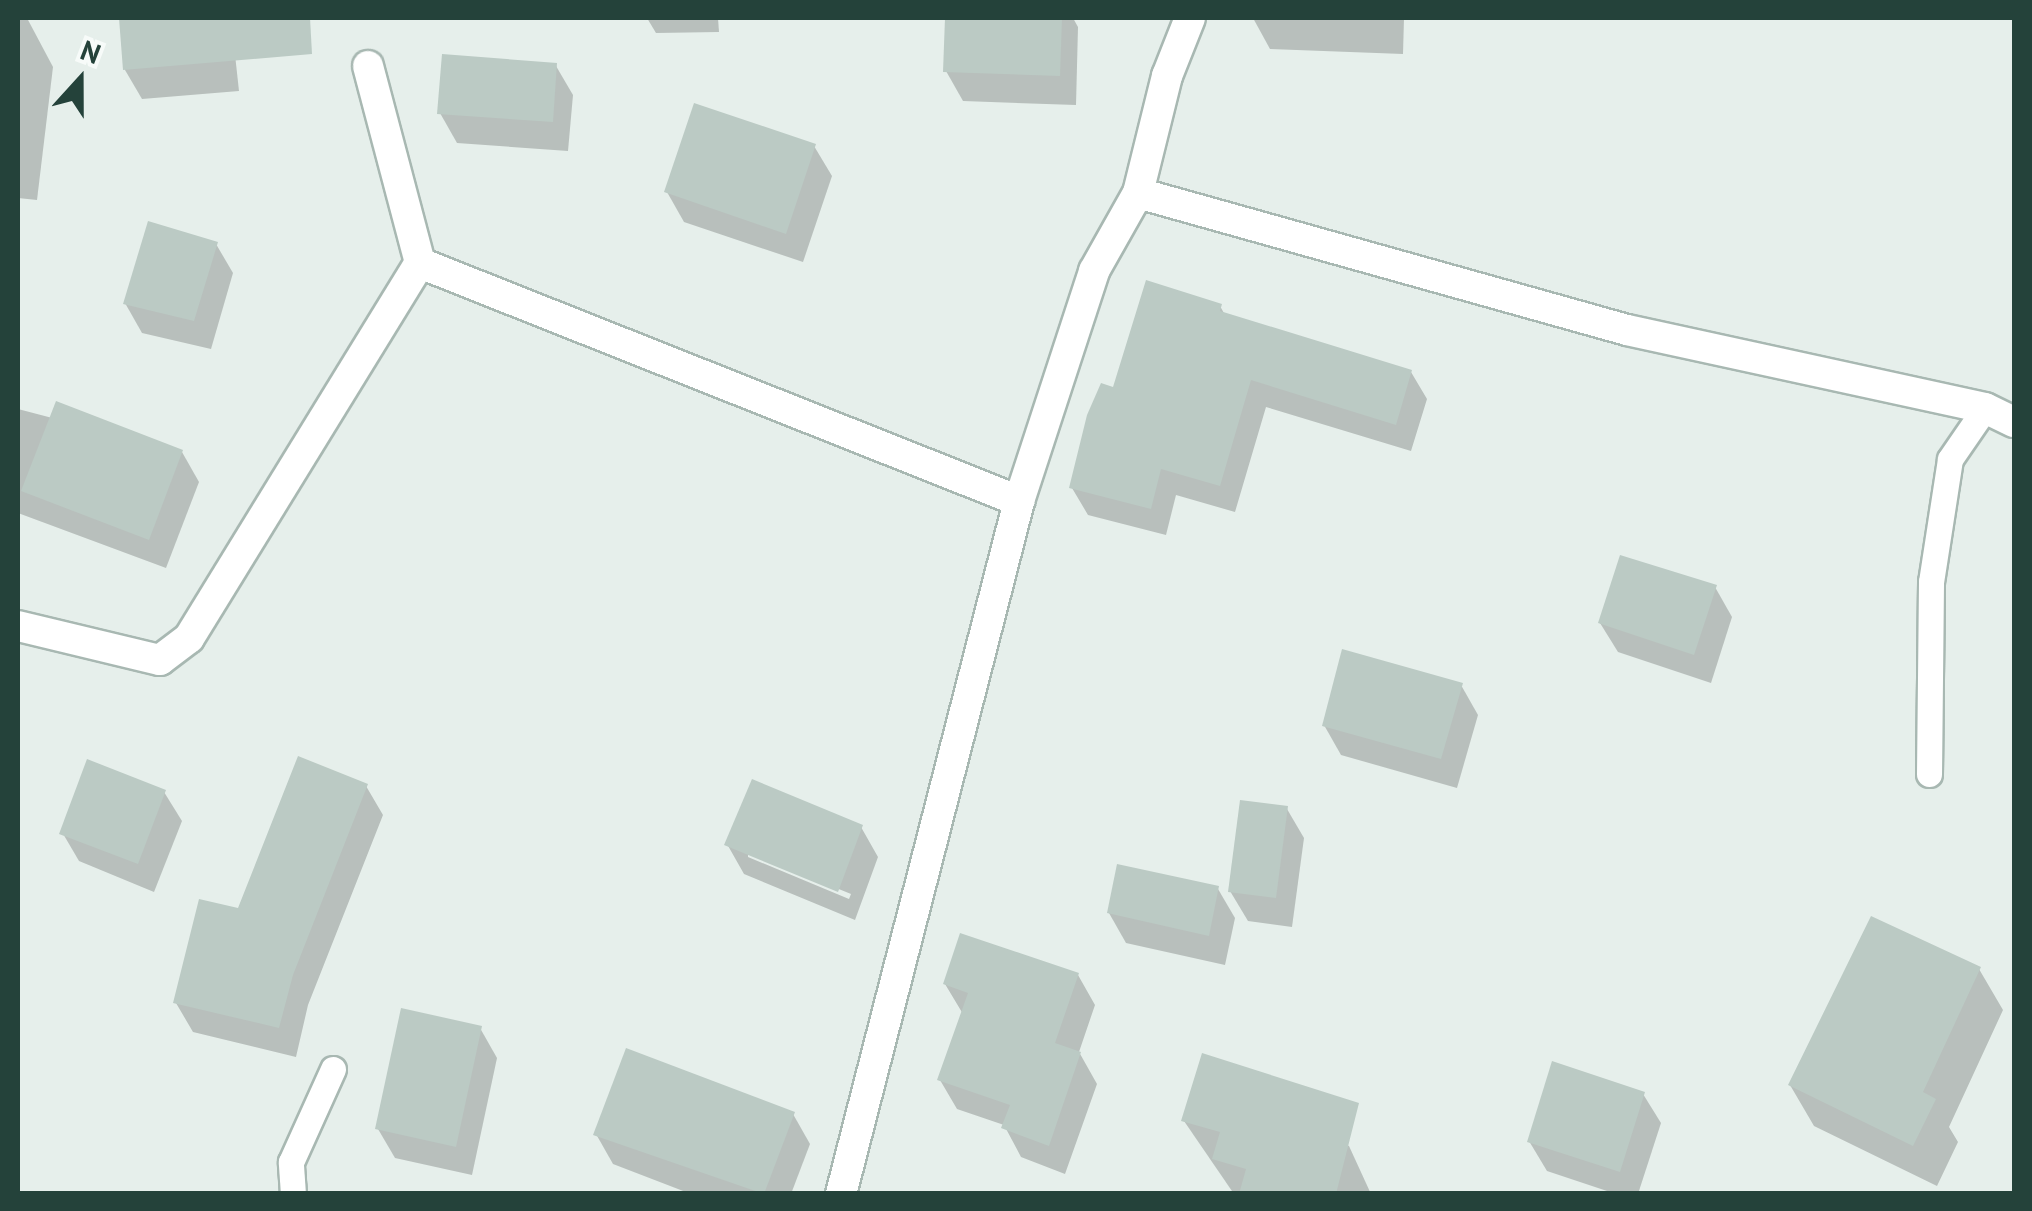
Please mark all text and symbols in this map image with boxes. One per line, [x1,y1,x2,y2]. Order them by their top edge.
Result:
north arrow [30,30,130,130]
text: N [76,31,106,72]

